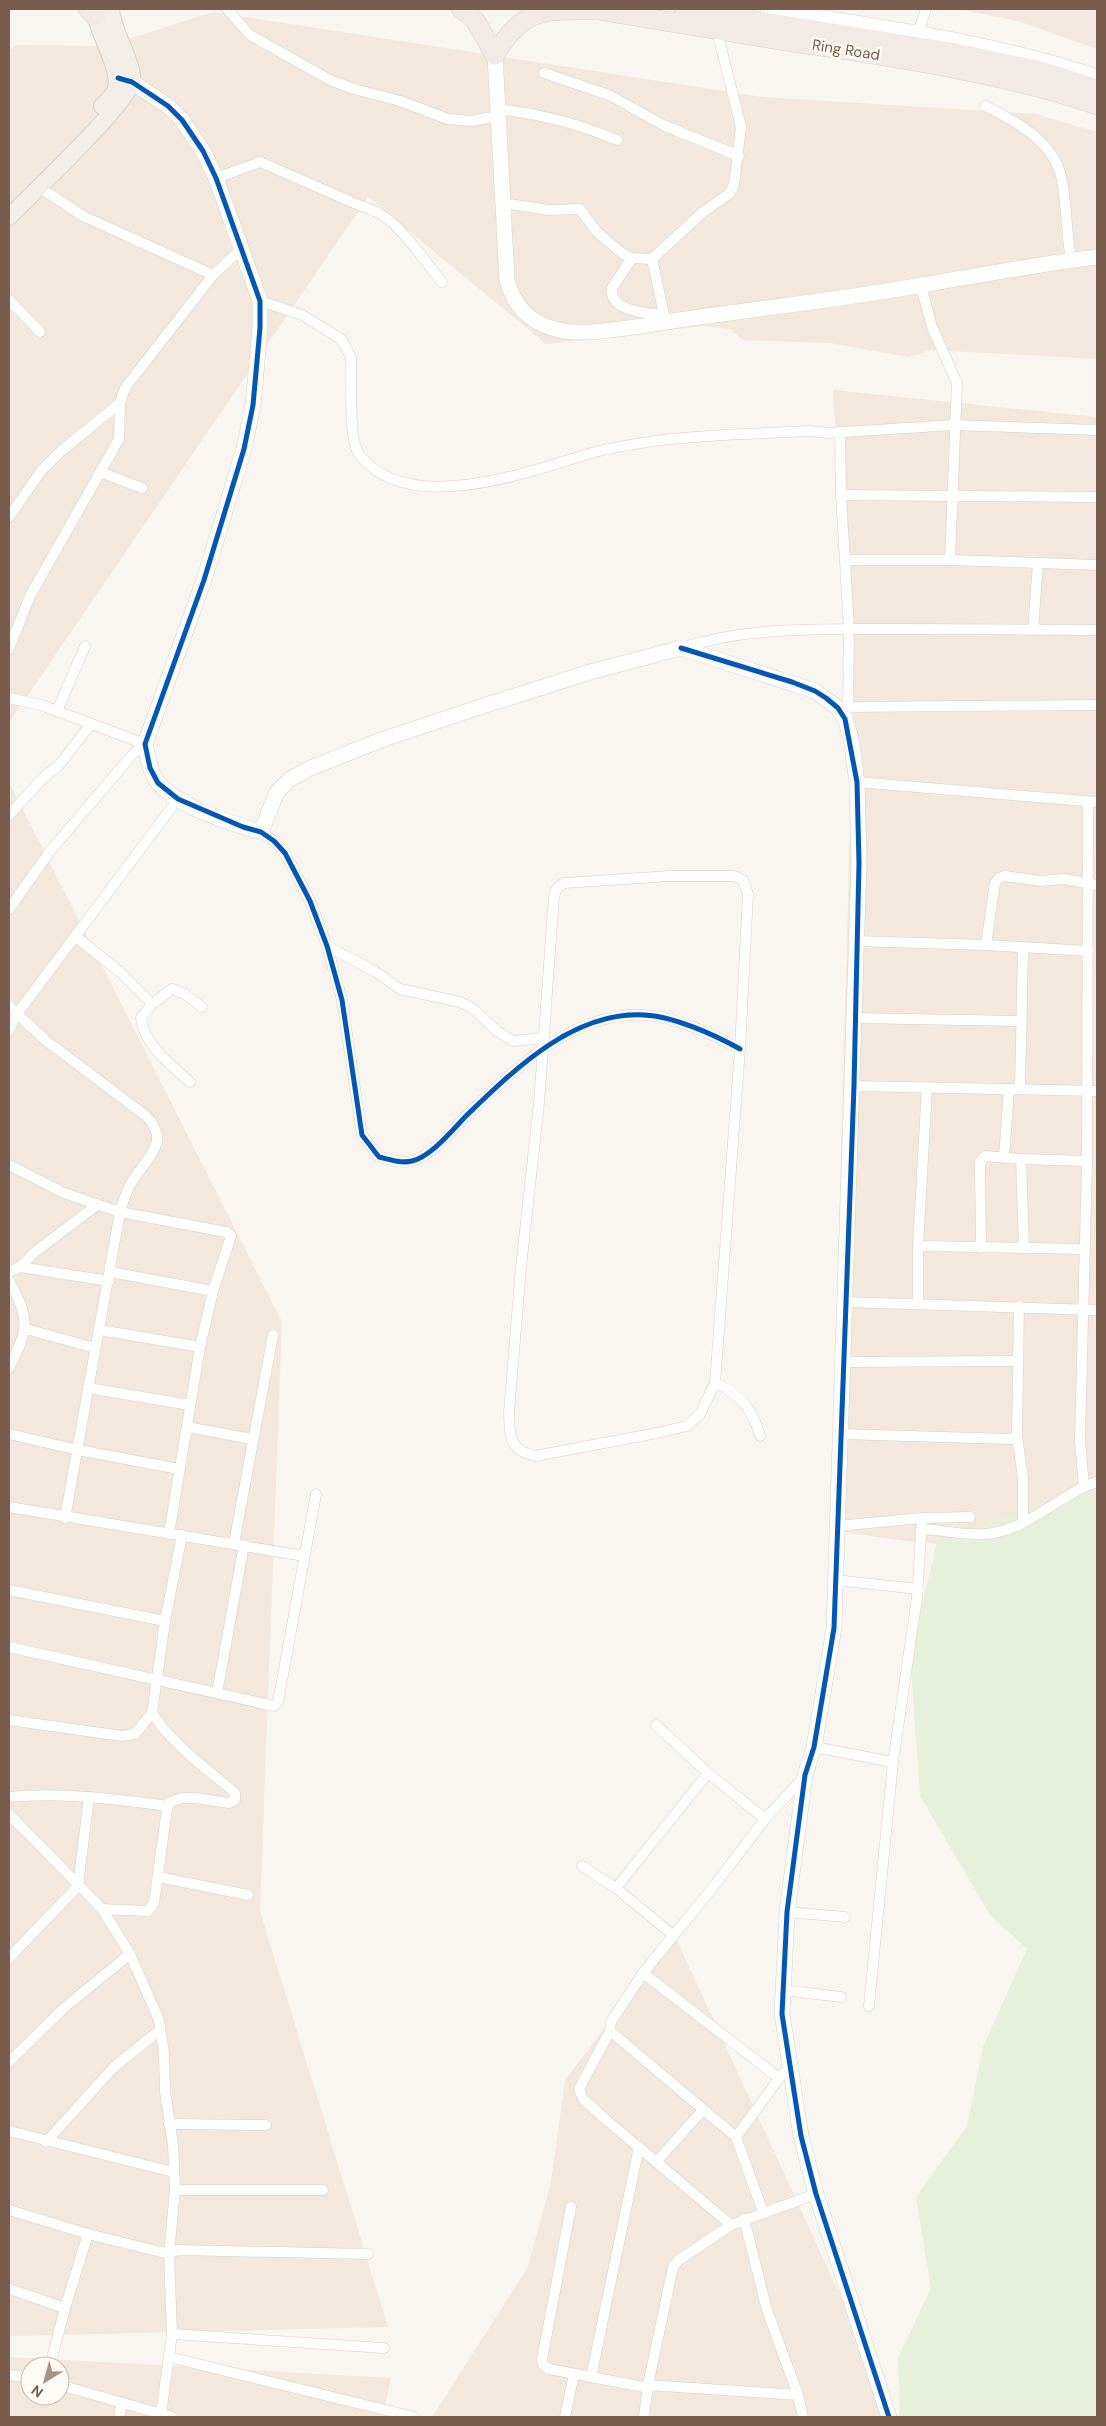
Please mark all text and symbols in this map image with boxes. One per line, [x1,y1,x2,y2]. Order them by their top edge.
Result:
street label: Ring Road [811,35,881,65]
north arrow [20,2356,70,2406]
text: N [28,2381,47,2402]

